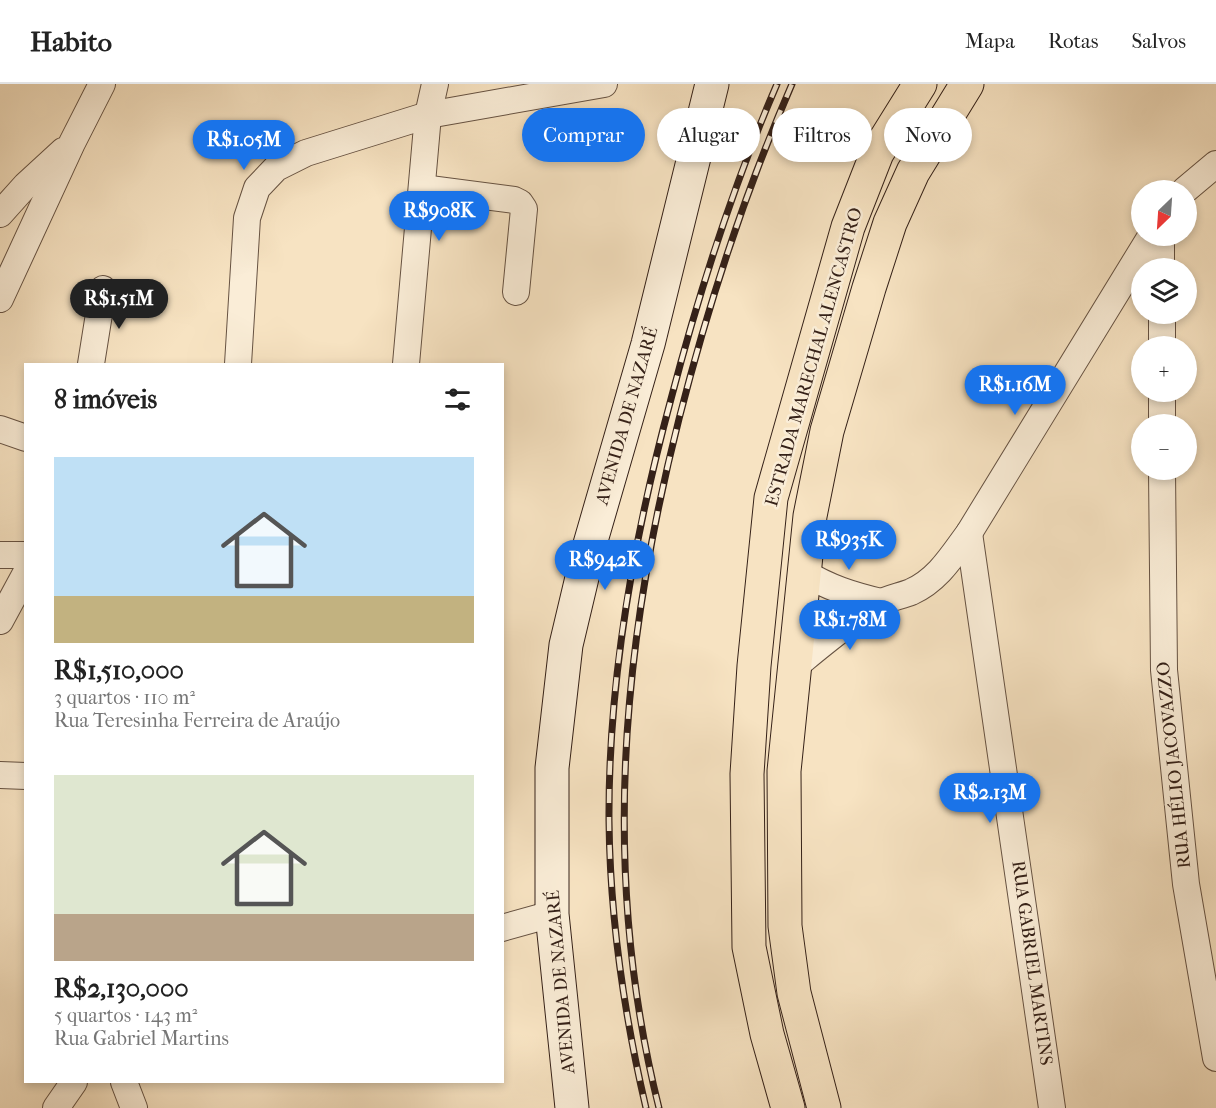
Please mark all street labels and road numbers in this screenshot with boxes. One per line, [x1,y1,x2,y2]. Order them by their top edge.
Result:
street label: ESTRADA MARECHAL ALENCASTRO [761,205,867,509]
street label: AVENIDA DE NAZARÉ [590,324,662,508]
street label: RUA HÉLIO JACOVAZZO [1152,661,1195,869]
street label: RUA GABRIEL MARTINS [1007,859,1057,1067]
street label: AVENIDA DE NAZARÉ [542,889,580,1076]

